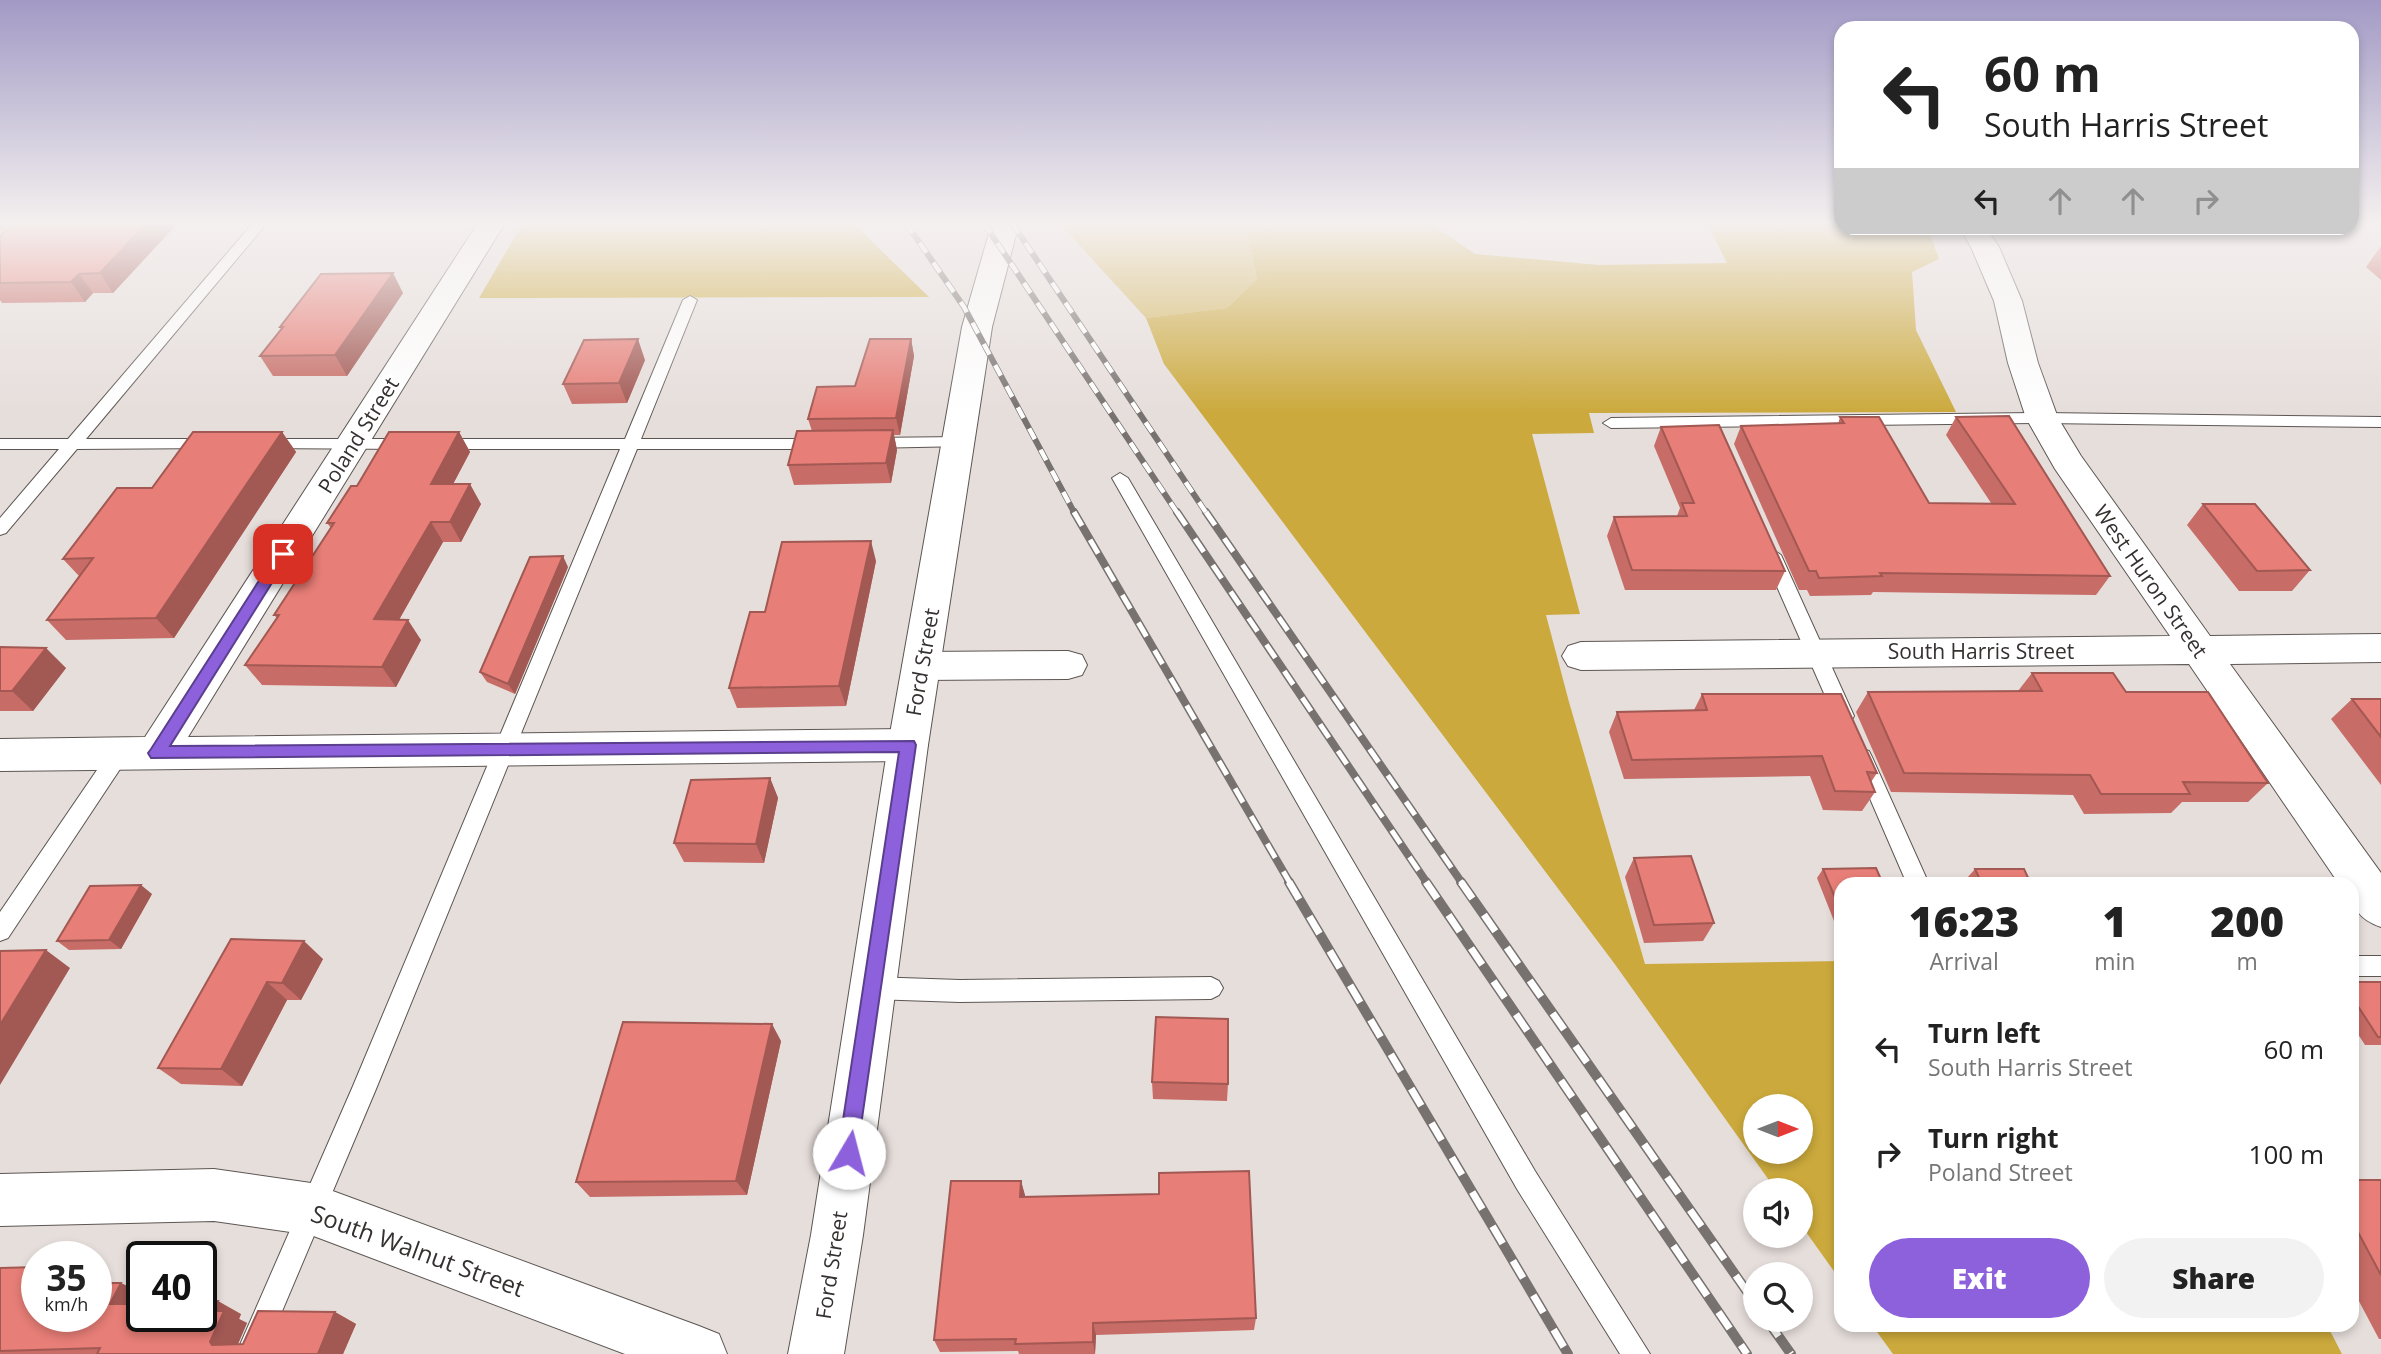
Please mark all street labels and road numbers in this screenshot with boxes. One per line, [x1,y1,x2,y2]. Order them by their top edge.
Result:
street label: Poland Street [311,372,405,498]
street label: West Huron Street [2088,499,2214,663]
street label: Ford Street [899,606,945,718]
street label: South Harris Street [1888,637,2074,665]
street label: South Walnut Street [307,1196,529,1304]
street label: Ford Street [809,1209,853,1321]

